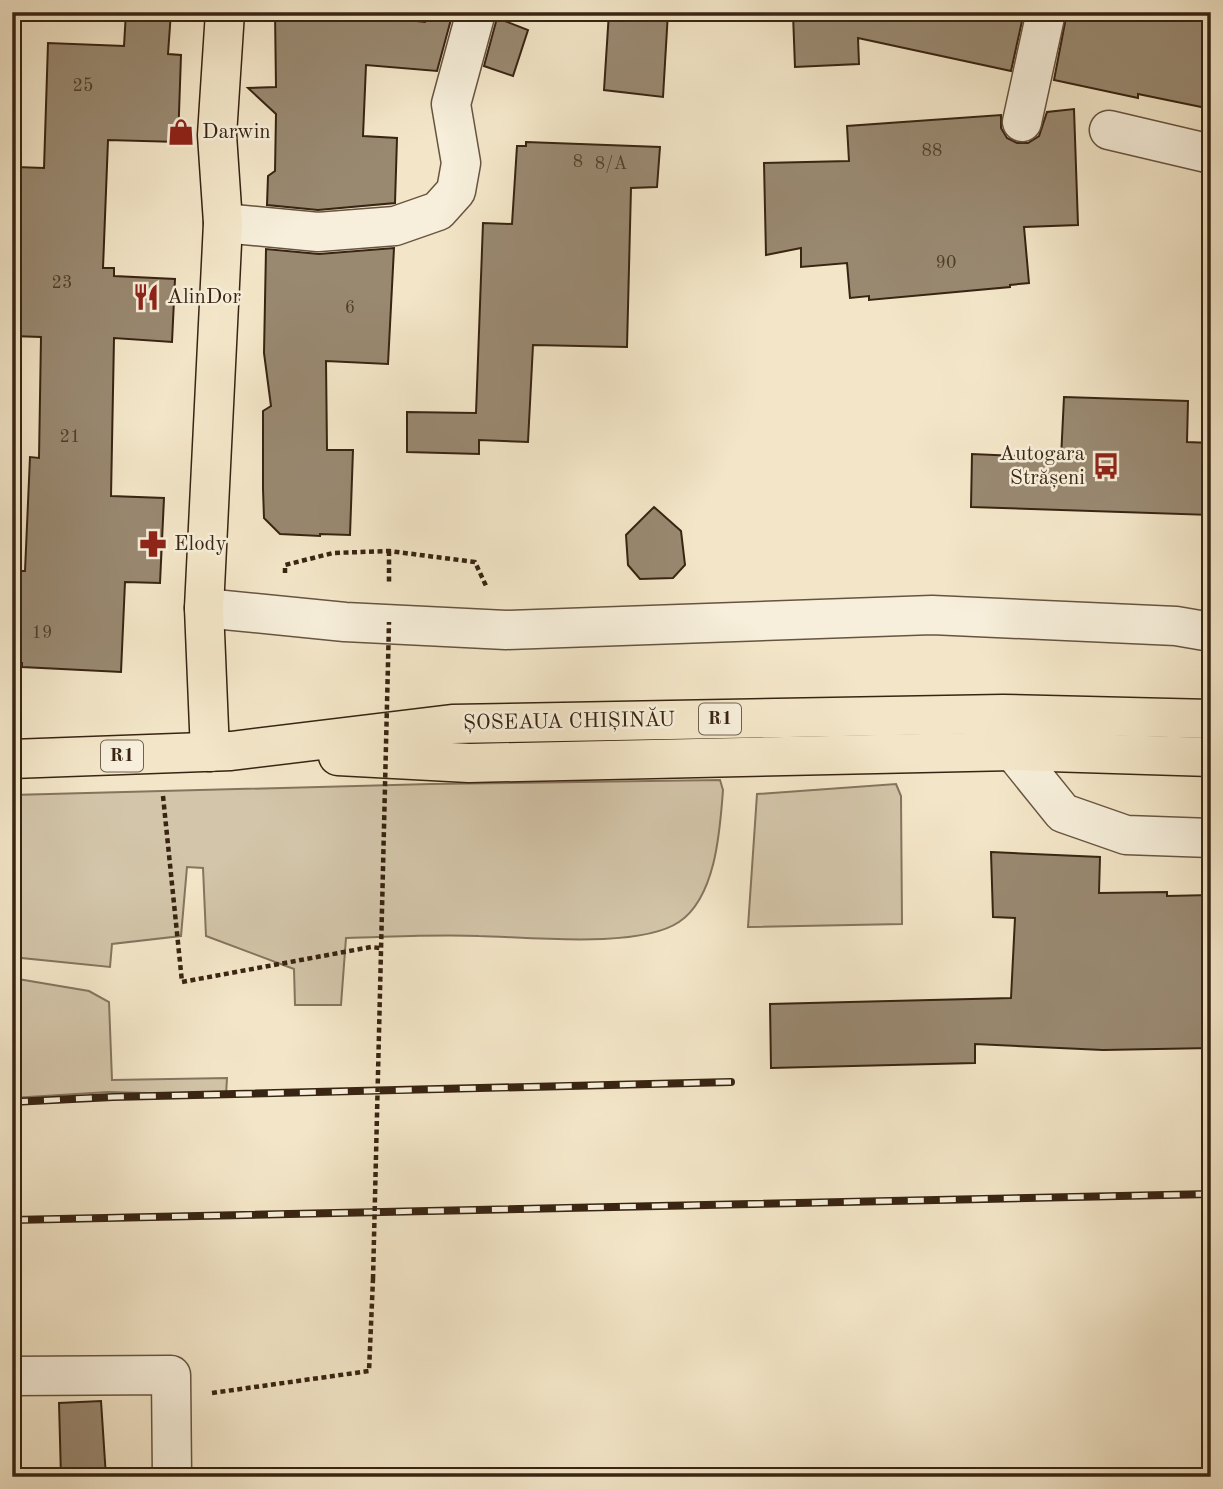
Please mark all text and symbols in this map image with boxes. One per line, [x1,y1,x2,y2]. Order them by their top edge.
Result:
house number: 25 [73,77,93,95]
shop icon: Darwin [166,117,196,147]
place label: Darwin [202,122,271,143]
house number: 88 [922,142,942,160]
house number: 8 [573,153,583,171]
house number: 8/A [595,155,627,173]
house number: 90 [936,254,956,272]
house number: 23 [52,274,72,292]
restaurant icon: AlinDor [131,282,161,312]
place label: AlinDor [167,287,242,308]
house number: 6 [345,299,355,317]
house number: 21 [60,428,80,446]
place label: Autogara Strășeni [999,444,1085,490]
bus stop icon: Autogara Strășeni [1091,451,1121,481]
pharmacy icon: Elody [138,529,168,559]
place label: Elody [174,534,227,555]
house number: 19 [32,624,52,642]
road number: R1 [699,704,741,734]
street label: ȘOSEAUA CHIȘINĂU [463,706,675,734]
road number: R1 [101,740,143,772]

